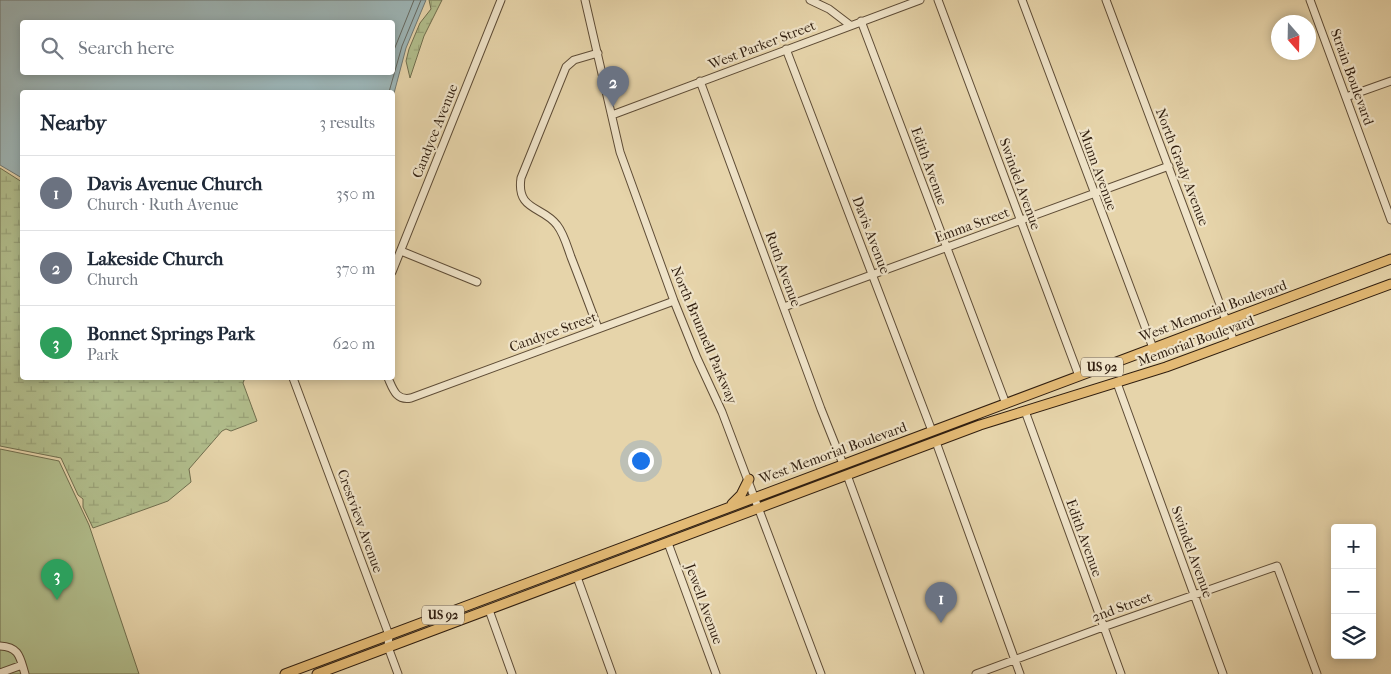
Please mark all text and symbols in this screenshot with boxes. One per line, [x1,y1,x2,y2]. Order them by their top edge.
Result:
north arrow [1271,15,1316,60]
street label: West Parker Street [705,17,818,74]
search box [20,20,395,75]
street label: Strain Boulevard [1327,27,1377,128]
icon: search [38,34,66,62]
text: Search here [78,37,174,59]
pin: 2 [597,66,629,107]
street label: Candyce Avenue [408,81,462,181]
street label: North Grady Avenue [1152,106,1212,228]
text: Nearby [40,111,106,135]
text: 3 results [319,113,375,132]
street label: Edith Avenue [907,125,951,207]
street label: Munn Avenue [1075,127,1121,213]
street label: Swindel Avenue [996,136,1044,232]
text: Davis Avenue Church [87,173,263,195]
text: 1 [53,184,59,203]
text: 350 m [336,184,375,203]
street label: Davis Avenue [848,194,894,276]
text: Church · Ruth Avenue [87,195,239,214]
street label: Emma Street [932,204,1012,246]
street label: Ruth Avenue [762,229,804,309]
text: Lakeside Church [87,248,223,270]
text: 2 [52,259,60,278]
text: 370 m [335,259,375,278]
street label: North Brunnell Parkway [667,264,741,407]
text: Church [87,270,138,289]
street label: West Memorial Boulevard [1137,276,1289,346]
street label: Candyce Street [507,308,599,356]
street label: Memorial Boulevard [1135,312,1257,370]
text: Bonnet Springs Park [87,323,255,345]
text: 3 [53,334,59,353]
text: 620 m [333,334,375,353]
text: Park [87,345,119,364]
road number: US 92 [1081,358,1123,377]
street label: West Memorial Boulevard [756,418,909,488]
your location [628,448,654,474]
street label: Crestview Avenue [333,467,387,575]
street label: Edith Avenue [1062,497,1106,579]
street label: Swindel Avenue [1168,504,1216,600]
map controls [1331,524,1376,659]
button: + [1331,524,1376,569]
pin: 3 [41,559,73,600]
street label: Jewell Avenue [681,560,727,647]
button: − [1331,569,1376,614]
pin: 1 [925,582,957,623]
street label: 2nd Street [1090,588,1154,626]
road number: US 92 [422,606,464,624]
button: layers [1331,614,1376,659]

